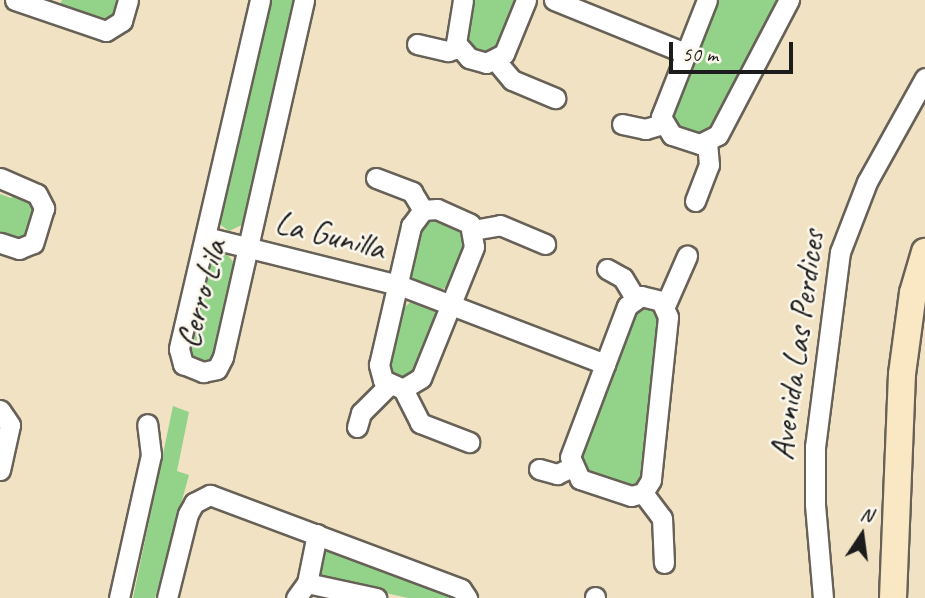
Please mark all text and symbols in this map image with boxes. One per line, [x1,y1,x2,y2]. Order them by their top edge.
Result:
scale bar [673,28,797,72]
text: 50 m [682,41,718,67]
street label: La Gunilla [272,203,388,269]
street label: Avenida Las Perdices [762,227,834,463]
street label: Cerro Lila [169,236,235,352]
north arrow [827,500,897,570]
text: N [858,502,875,528]

